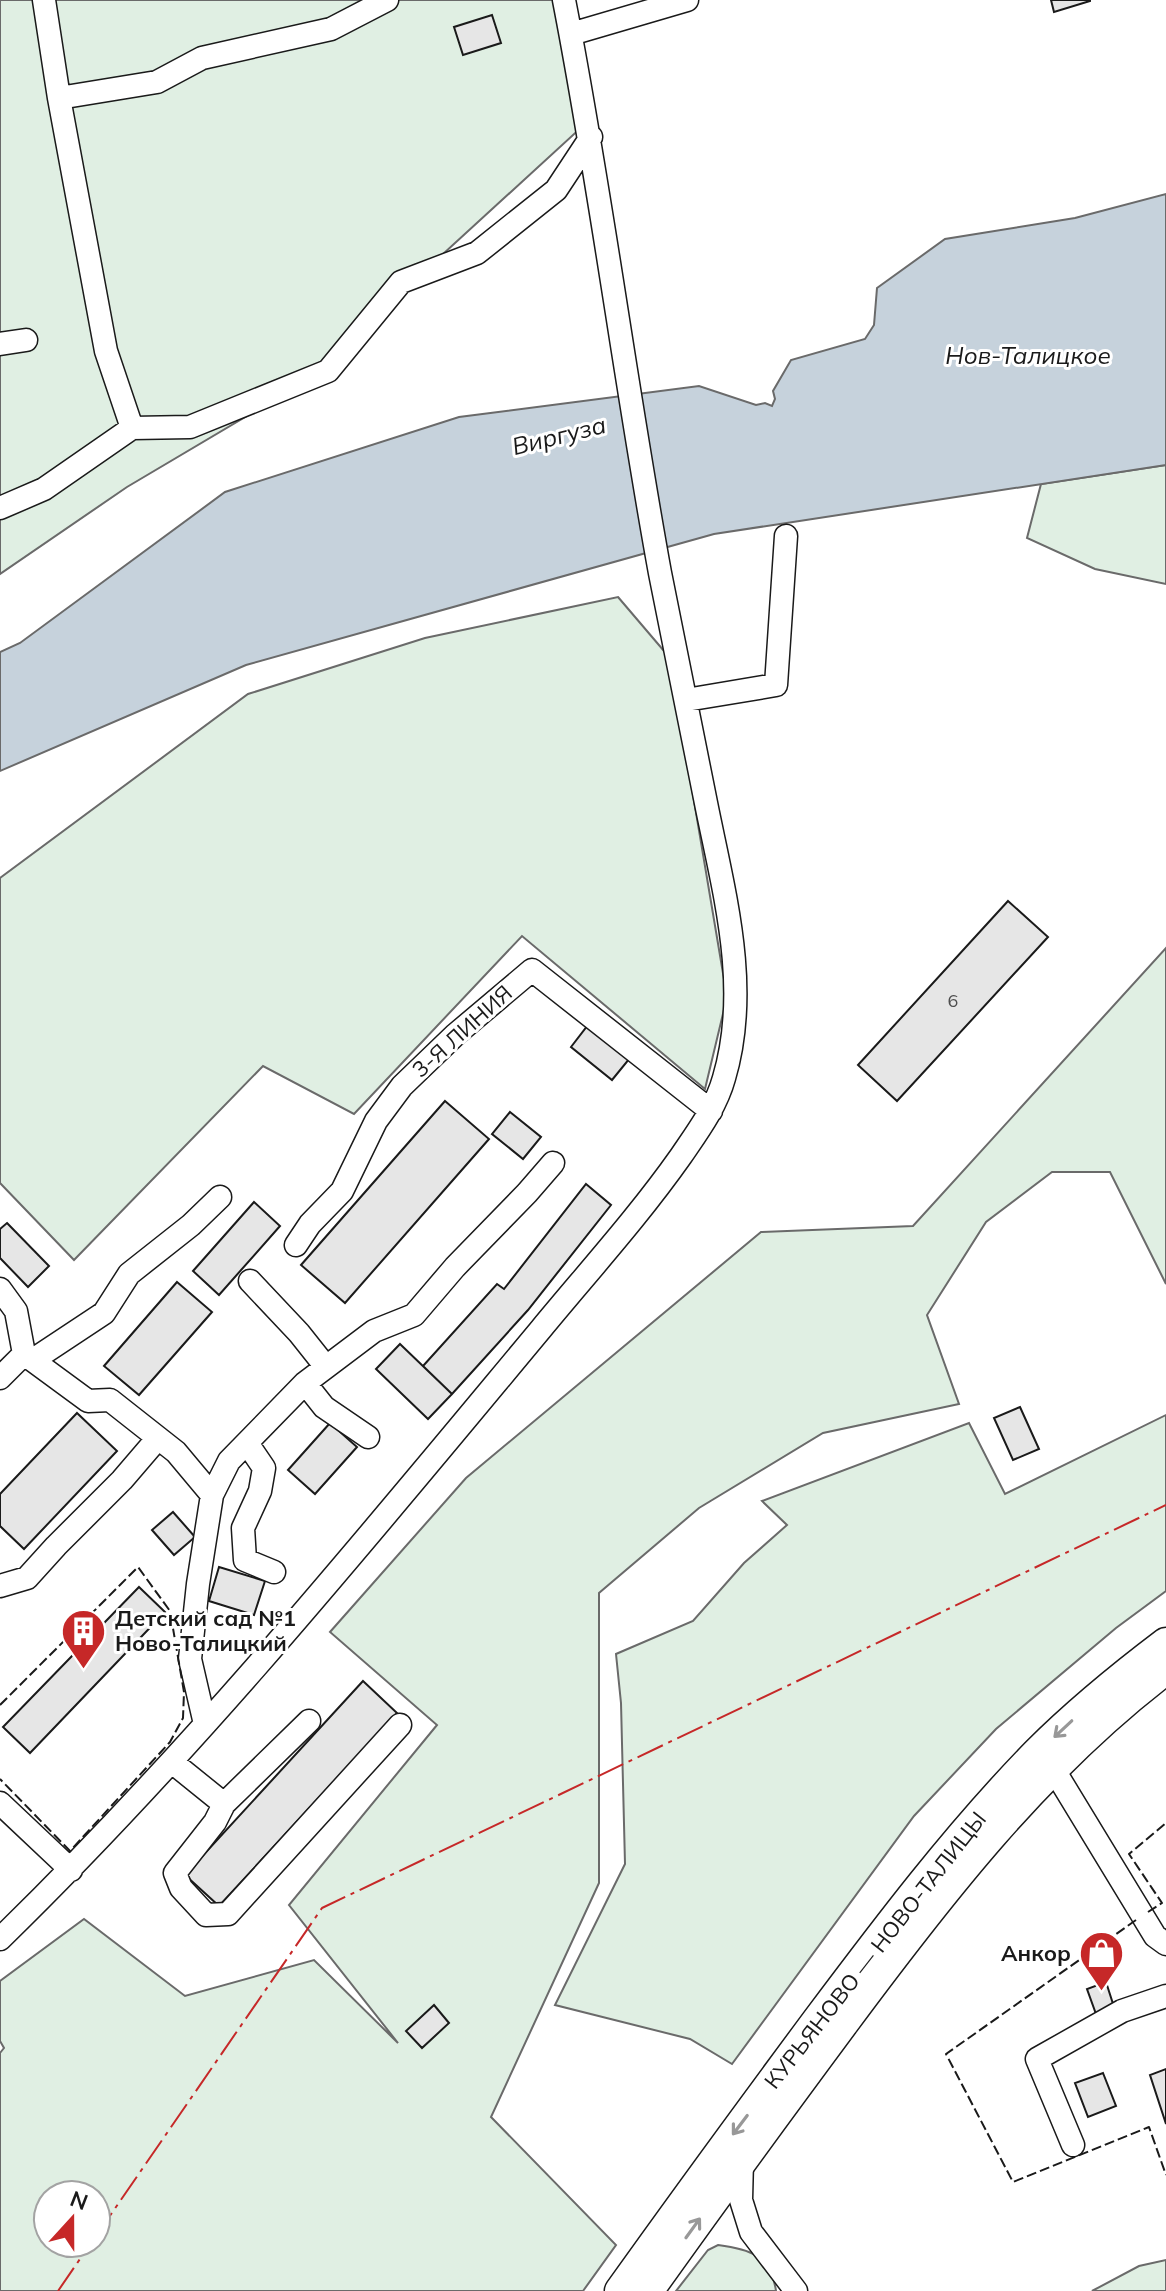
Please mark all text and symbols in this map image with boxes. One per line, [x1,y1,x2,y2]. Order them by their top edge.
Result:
water label: Нов-Талицкое [945,340,1111,370]
water label: Виргуза [509,409,609,461]
street label: 3-Я ЛИНИЯ [406,979,518,1083]
house number: 6 [948,989,958,1012]
place label: Детский сад №1 Ново-Талицкий [115,1604,296,1657]
building icon: Детский сад №1 Ново-Талицкий [60,1607,108,1670]
one-way arrow [1054,1719,1074,1737]
street label: КУРЬЯНОВО — НОВО-ТАЛИЦЫ [758,1806,992,2094]
shop icon: Анкор [1078,1929,1126,1992]
place label: Анкор [1001,1939,1071,1967]
one-way arrow [732,2113,748,2135]
north arrow [32,2179,112,2259]
text: N [66,2184,92,2216]
one-way arrow [685,2217,701,2239]

